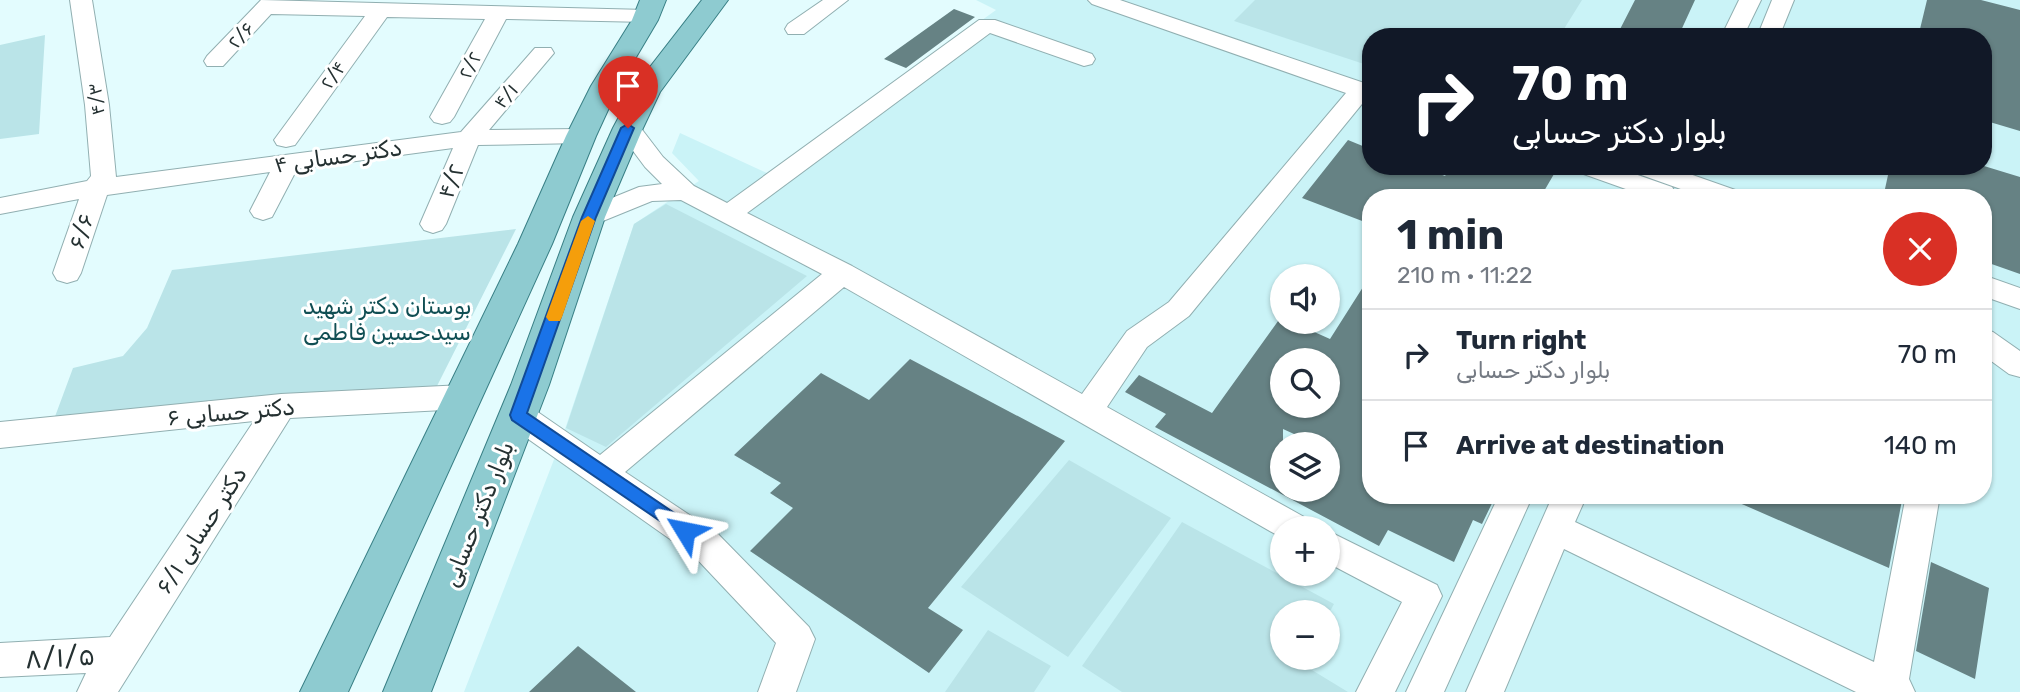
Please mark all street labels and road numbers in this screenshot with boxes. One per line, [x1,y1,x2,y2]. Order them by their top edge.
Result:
street label: ۲/۶ [223,17,259,53]
street label: ۲/۲ [453,47,487,83]
street label: ۲/۴ [315,56,351,94]
street label: ۴/۱ [489,79,523,113]
street label: ۴/۳ [83,82,109,116]
street label: دکتر حسابی ۴ [273,133,403,179]
street label: ۴/۲ [431,159,471,203]
street label: ۶/۶ [62,210,100,252]
street label: ۶ دکتر حسابی [166,392,296,432]
street label: بلوار دکتر حسابی [436,437,520,591]
street label: ۶/۱ دکتر حسابی [150,461,252,599]
street label: ۸/۱/۵ [24,639,96,675]

